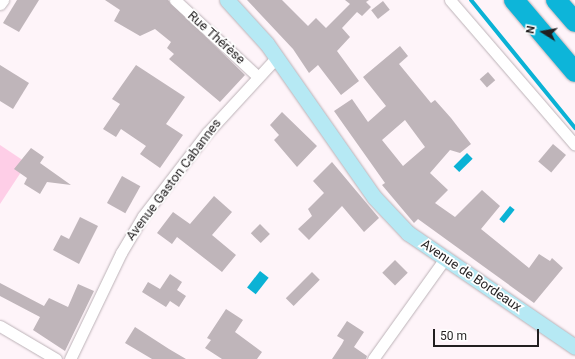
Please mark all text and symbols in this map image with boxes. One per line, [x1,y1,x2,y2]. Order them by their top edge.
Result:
street label: Rue Thérèse [184,8,248,68]
north arrow [523,12,563,52]
text: N [524,25,538,35]
street label: Avenue Gaston Cabannes [123,116,225,244]
street label: Avenue de Bordeaux [418,237,524,315]
scale bar [435,321,541,347]
text: 50 m [440,329,467,343]

